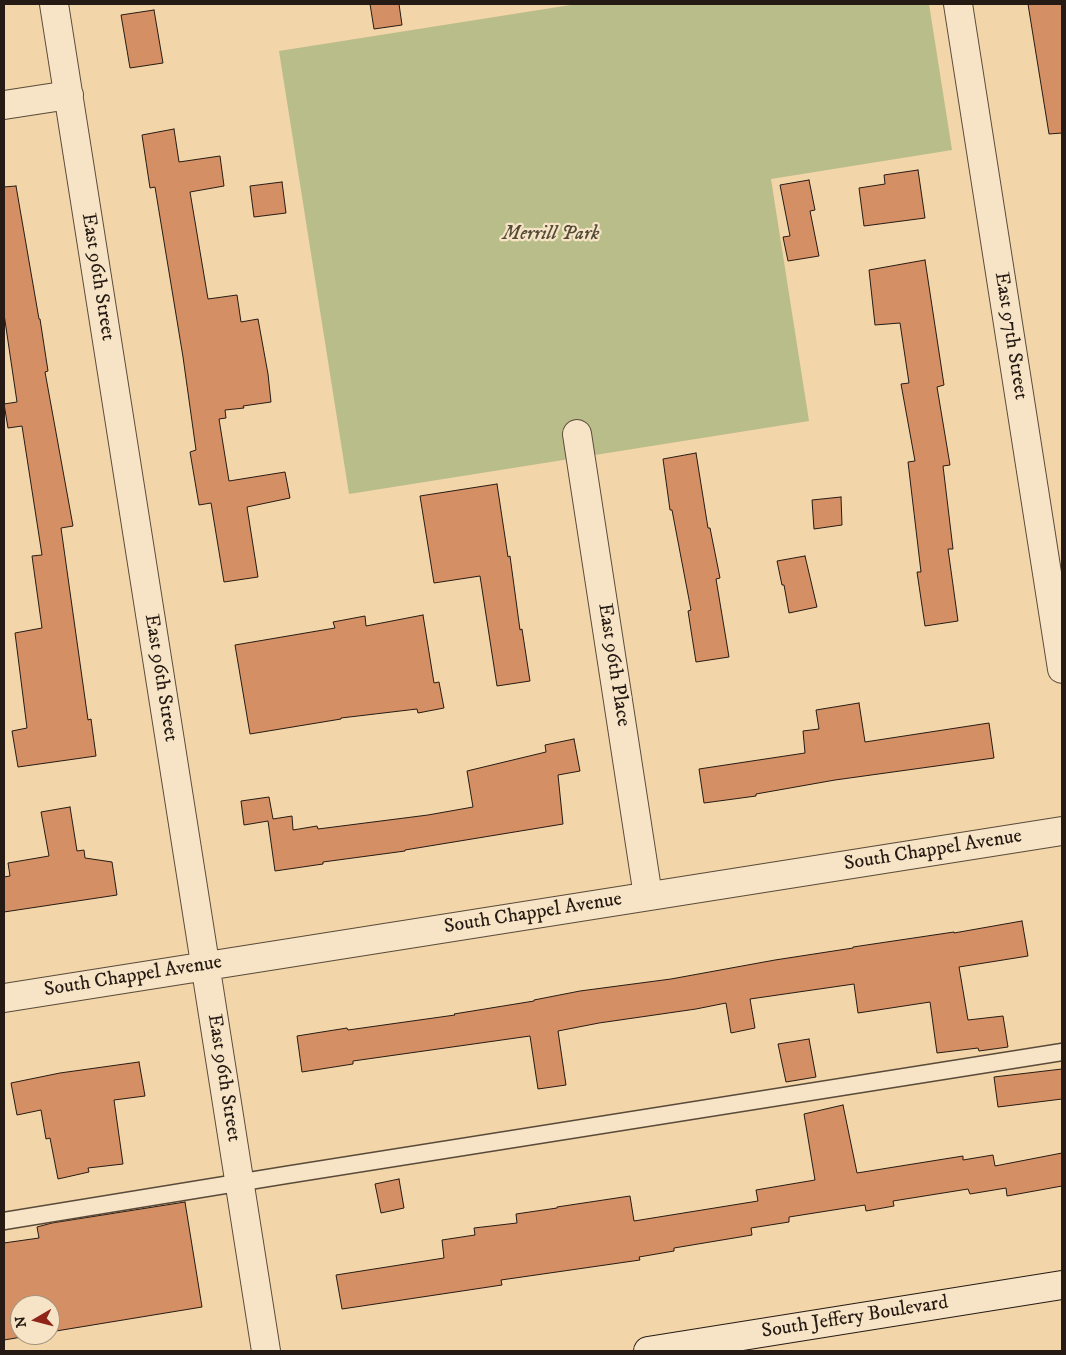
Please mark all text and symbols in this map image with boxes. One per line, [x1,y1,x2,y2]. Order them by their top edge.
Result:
street label: East 96th Street [75,211,119,343]
park label: Merrill Park [503,223,599,247]
street label: East 97th Street [988,270,1032,402]
street label: East 96th Place [591,602,635,728]
street label: East 96th Street [138,612,182,744]
street label: South Chappel Avenue [842,825,1024,877]
street label: South Chappel Avenue [442,888,624,940]
street label: South Chappel Avenue [42,951,224,1003]
street label: East 96th Street [201,1012,245,1144]
street label: South Jeffery Boulevard [760,1291,950,1345]
north arrow [10,1295,60,1345]
text: N [11,1315,31,1329]

